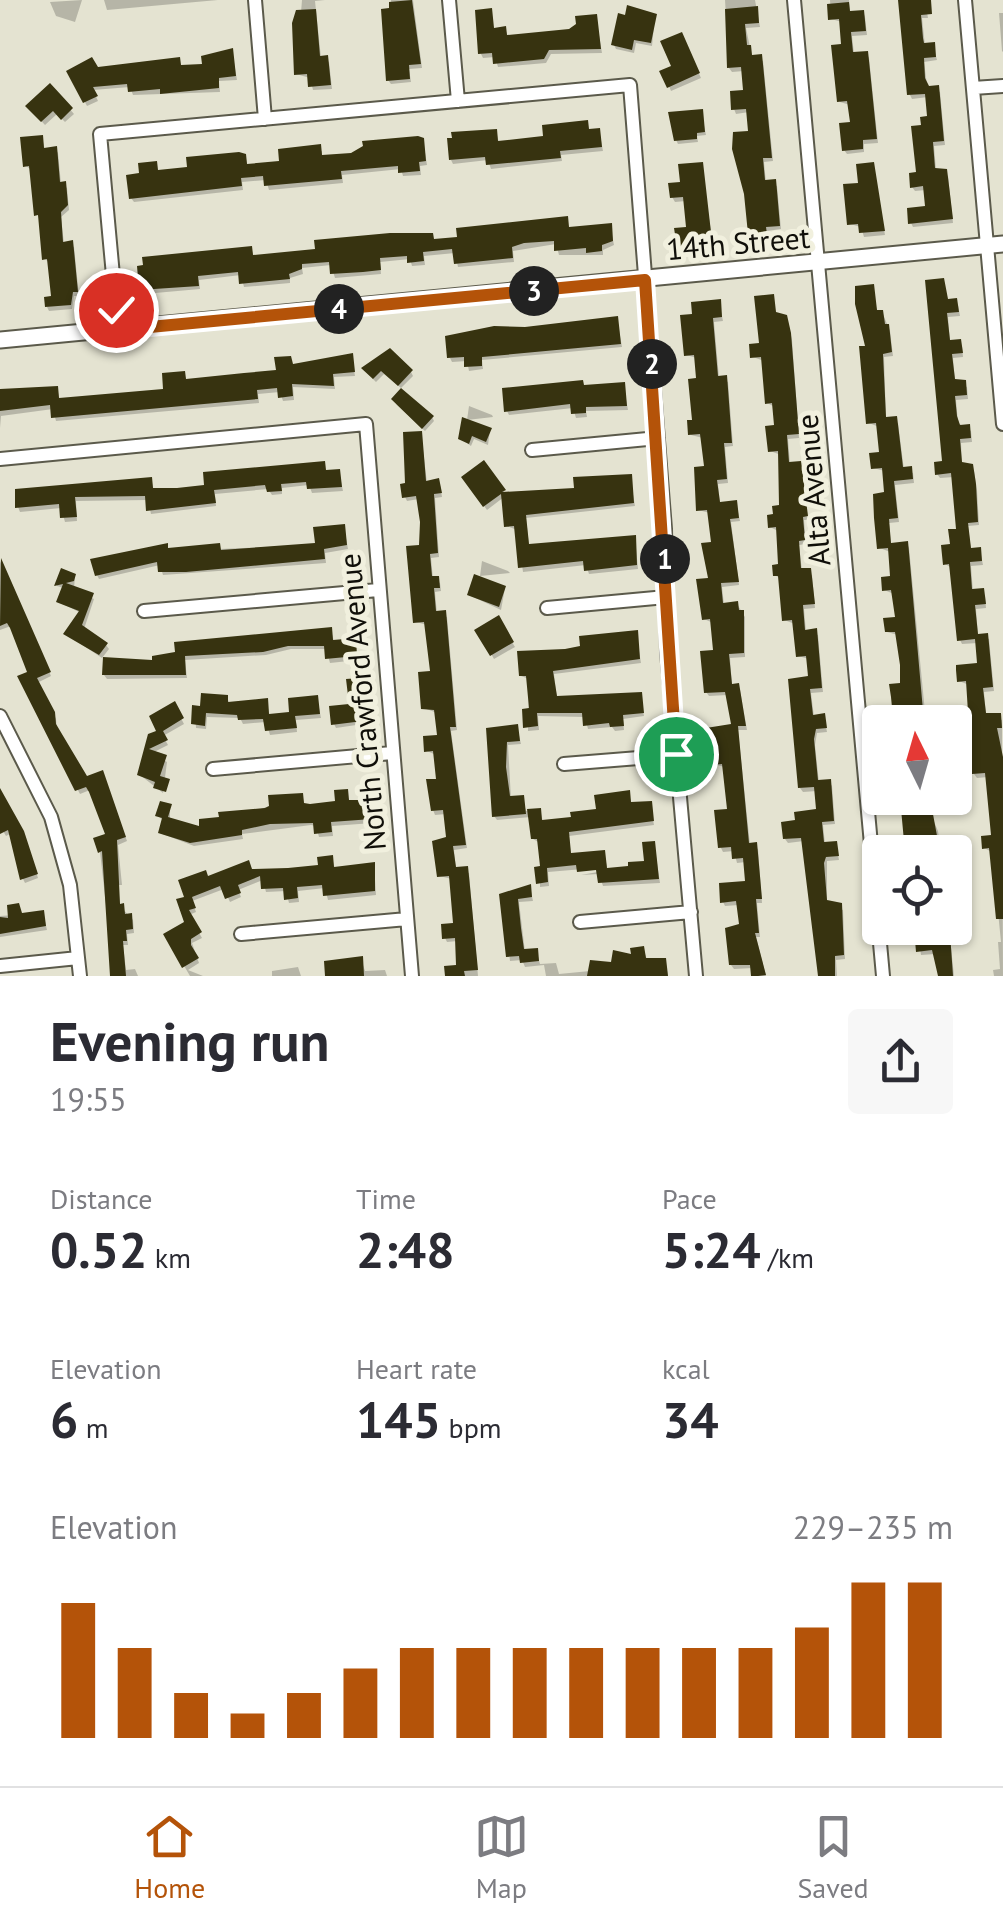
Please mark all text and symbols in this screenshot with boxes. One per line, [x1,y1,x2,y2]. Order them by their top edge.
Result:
street label: 14th Street [664,217,811,268]
pin: 3 [509,266,559,316]
pin [74,268,159,353]
text: 3 [526,272,542,309]
icon: check [89,283,144,338]
pin: 4 [314,284,364,334]
text: 4 [331,290,347,327]
pin: 2 [627,339,677,389]
text: 2 [644,345,660,382]
street label: Alta Avenue [786,413,839,568]
pin: 1 [640,534,690,584]
text: 1 [657,540,673,577]
street label: North Crawford Avenue [329,552,394,852]
north arrow [862,705,972,815]
map controls [862,705,972,945]
pin [634,712,719,797]
icon: arrive [649,727,704,782]
button: locate [862,835,972,945]
text: Evening run [50,1005,330,1076]
button: share [848,1009,953,1114]
text: 19:55 [50,1078,127,1120]
text: Distance [50,1180,153,1217]
text: Time [356,1180,416,1217]
text: Pace [662,1180,717,1217]
text: 0.52 [50,1217,147,1282]
text: 2:48 [356,1217,455,1282]
text: 5:24 [662,1217,761,1282]
text: km [147,1239,191,1276]
text: /km [761,1239,814,1276]
text: Elevation [50,1350,162,1387]
text: Heart rate [356,1350,477,1387]
text: kcal [662,1350,710,1387]
text: 6 [50,1387,78,1452]
text: 145 [356,1387,441,1452]
text: 34 [662,1387,719,1452]
text: m [78,1409,109,1446]
text: bpm [441,1409,502,1446]
text: Elevation [50,1506,177,1548]
text: 229–235 m [793,1506,953,1548]
tab: Home [134,1809,205,1906]
tab: Map [474,1809,529,1906]
tab: Saved [797,1809,869,1906]

